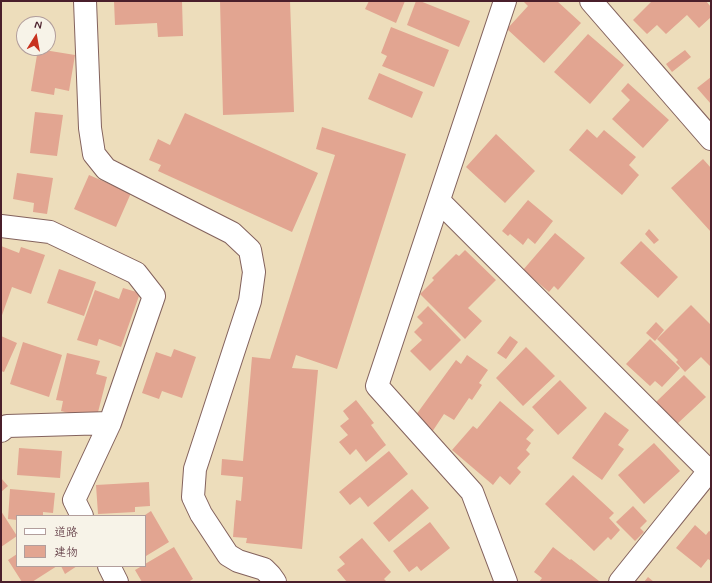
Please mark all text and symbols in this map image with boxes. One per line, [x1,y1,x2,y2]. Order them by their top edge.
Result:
north arrow [16,16,56,56]
text: N [33,18,43,33]
legend [16,515,146,567]
text: 道路 [54,525,78,541]
text: 建物 [54,545,78,561]

